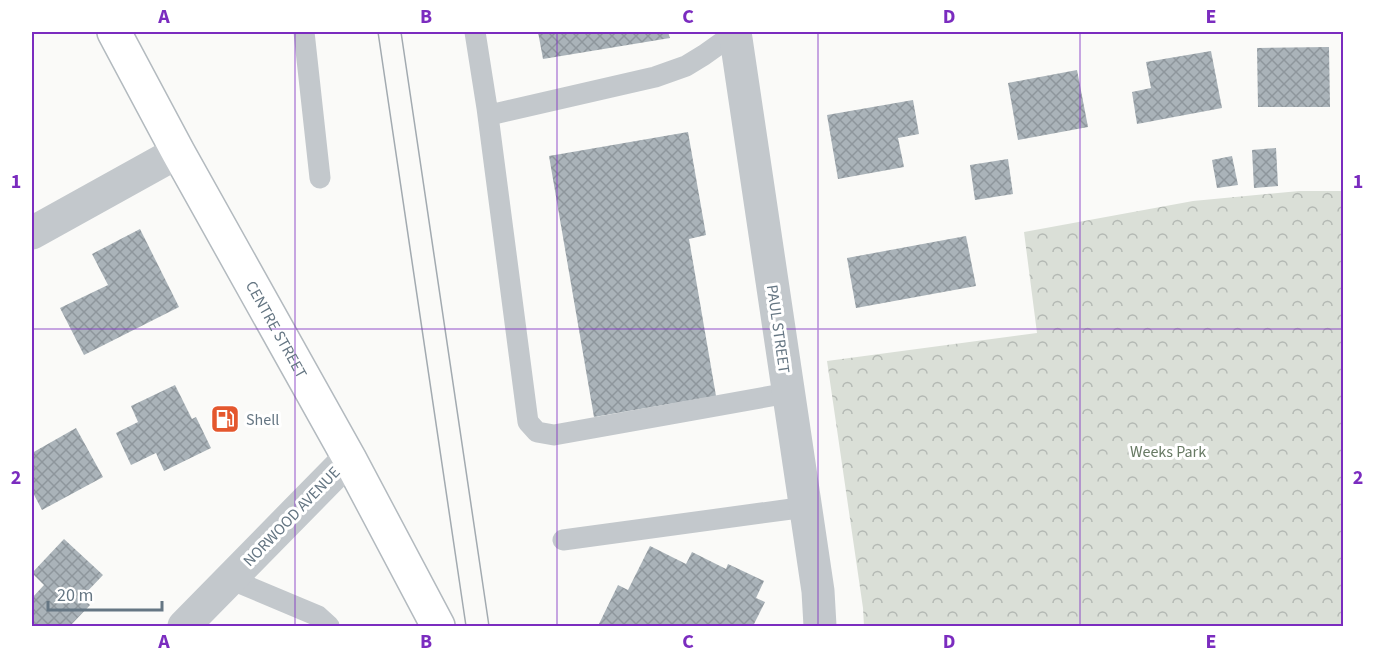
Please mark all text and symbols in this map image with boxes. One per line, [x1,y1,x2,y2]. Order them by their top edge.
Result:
text: A [157,3,170,31]
text: B [420,3,432,31]
text: C [682,3,694,31]
text: D [943,3,955,31]
text: E [1206,3,1216,31]
text: 1 [11,168,21,196]
text: 1 [1353,168,1363,196]
street label: CENTRE STREET [240,277,312,383]
street label: PAUL STREET [761,283,795,375]
fuel station icon: Shell [209,403,241,435]
place label: Shell [246,409,279,431]
park label: Weeks Park [1130,441,1206,463]
street label: NORWOOD AVENUE [238,462,345,572]
text: 2 [11,464,21,492]
text: 2 [1353,464,1363,492]
scale bar [48,574,162,612]
text: 20 m [57,583,93,608]
text: A [157,628,170,656]
text: B [420,628,432,656]
text: C [682,628,694,656]
text: D [943,628,955,656]
text: E [1206,628,1216,656]

